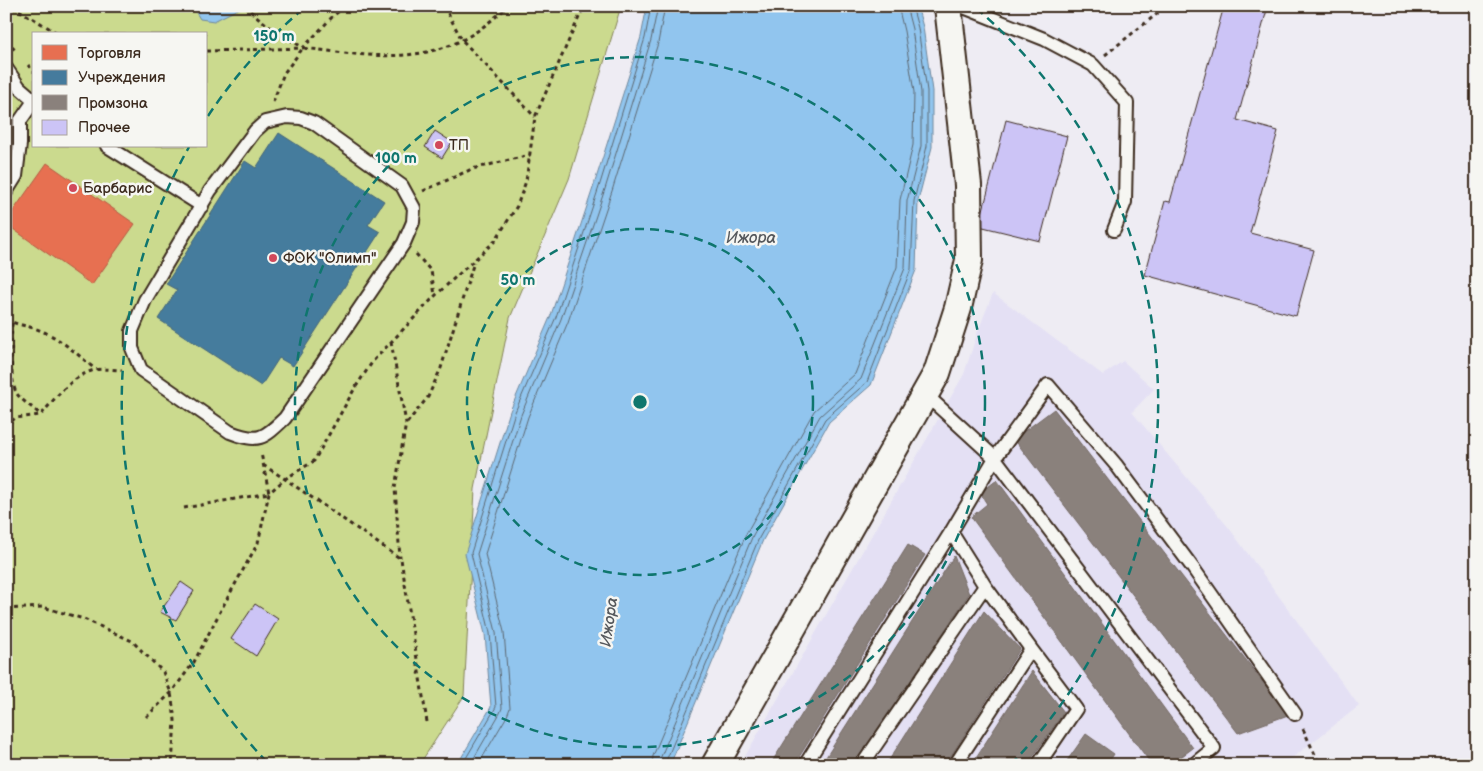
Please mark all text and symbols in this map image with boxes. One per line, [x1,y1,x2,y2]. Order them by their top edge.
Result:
text: 150 m [253,27,295,46]
legend [32,32,208,148]
text: Торговля [78,44,141,63]
text: Учреждения [78,68,165,87]
text: Промзона [78,94,148,113]
text: Прочее [78,118,130,137]
place label: ТП [449,136,469,155]
marker: ТП [433,139,445,151]
text: 100 m [375,149,417,168]
place label: Барбарис [83,179,153,198]
marker: Барбарис [67,182,79,194]
water label: Ижора [726,229,776,248]
place label: ФОК "Олимп" [283,249,377,268]
marker: ФОК "Олимп" [267,252,279,264]
text: 50 m [501,271,536,290]
centre of rings [631,393,649,411]
water label: Ижора [597,596,622,648]

